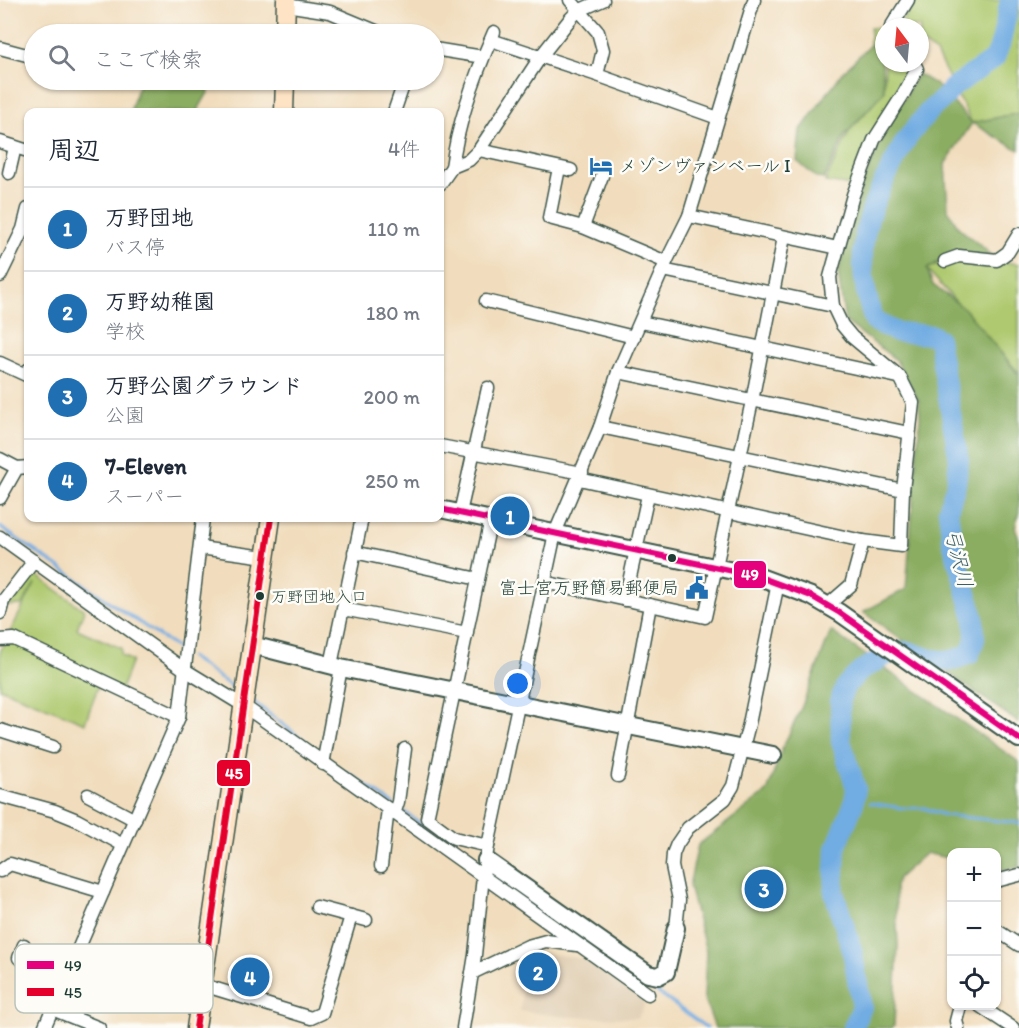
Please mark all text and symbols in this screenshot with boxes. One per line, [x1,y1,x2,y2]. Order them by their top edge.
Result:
north arrow [875,18,929,72]
search box [24,24,444,90]
icon: search [45,41,78,74]
text: ここで検索 [93,46,203,73]
text: 周辺 [48,134,100,166]
text: 4件 [388,137,420,161]
hotel icon: メゾンヴァンベール I [588,153,614,179]
place label: メゾンヴァンベール I [619,155,791,177]
text: 万野団地 [105,204,193,231]
text: 1 [63,217,72,241]
text: 110 m [368,217,420,241]
text: バス停 [105,235,165,259]
text: 万野幼稚園 [105,288,215,315]
text: 2 [62,301,73,325]
text: 180 m [366,301,420,325]
text: 学校 [105,319,145,343]
text: 万野公園グラウンド [105,372,303,399]
text: 3 [62,385,73,409]
text: 200 m [364,385,420,409]
text: 公園 [105,403,145,427]
text: 7-Eleven [105,453,187,480]
text: 4 [61,469,74,493]
text: 250 m [365,469,420,493]
text: スーパー [105,484,184,508]
pin: 1 [490,494,530,538]
water label: 弓沢川 [940,526,978,590]
unlabelled marker [666,552,678,564]
line badge: 49 [733,560,767,589]
text: 49 [741,565,759,584]
public building icon: 富士宮万野簡易郵便局 [684,575,710,601]
place label: 富士宮万野簡易郵便局 [499,577,679,599]
place label: 万野団地入口 [271,587,367,606]
marker: 万野団地入口 [254,590,266,602]
your location [503,669,532,698]
line badge: 45 [216,759,251,787]
text: 45 [225,764,244,783]
map controls [947,848,1001,1010]
button: + [947,848,1001,902]
pin: 3 [744,866,783,912]
button: − [947,902,1001,956]
legend [15,944,213,1013]
pin: 2 [518,950,558,994]
pin: 4 [230,954,270,1000]
text: 49 [64,956,82,975]
button: locate [947,956,1001,1010]
text: 45 [64,983,82,1002]

